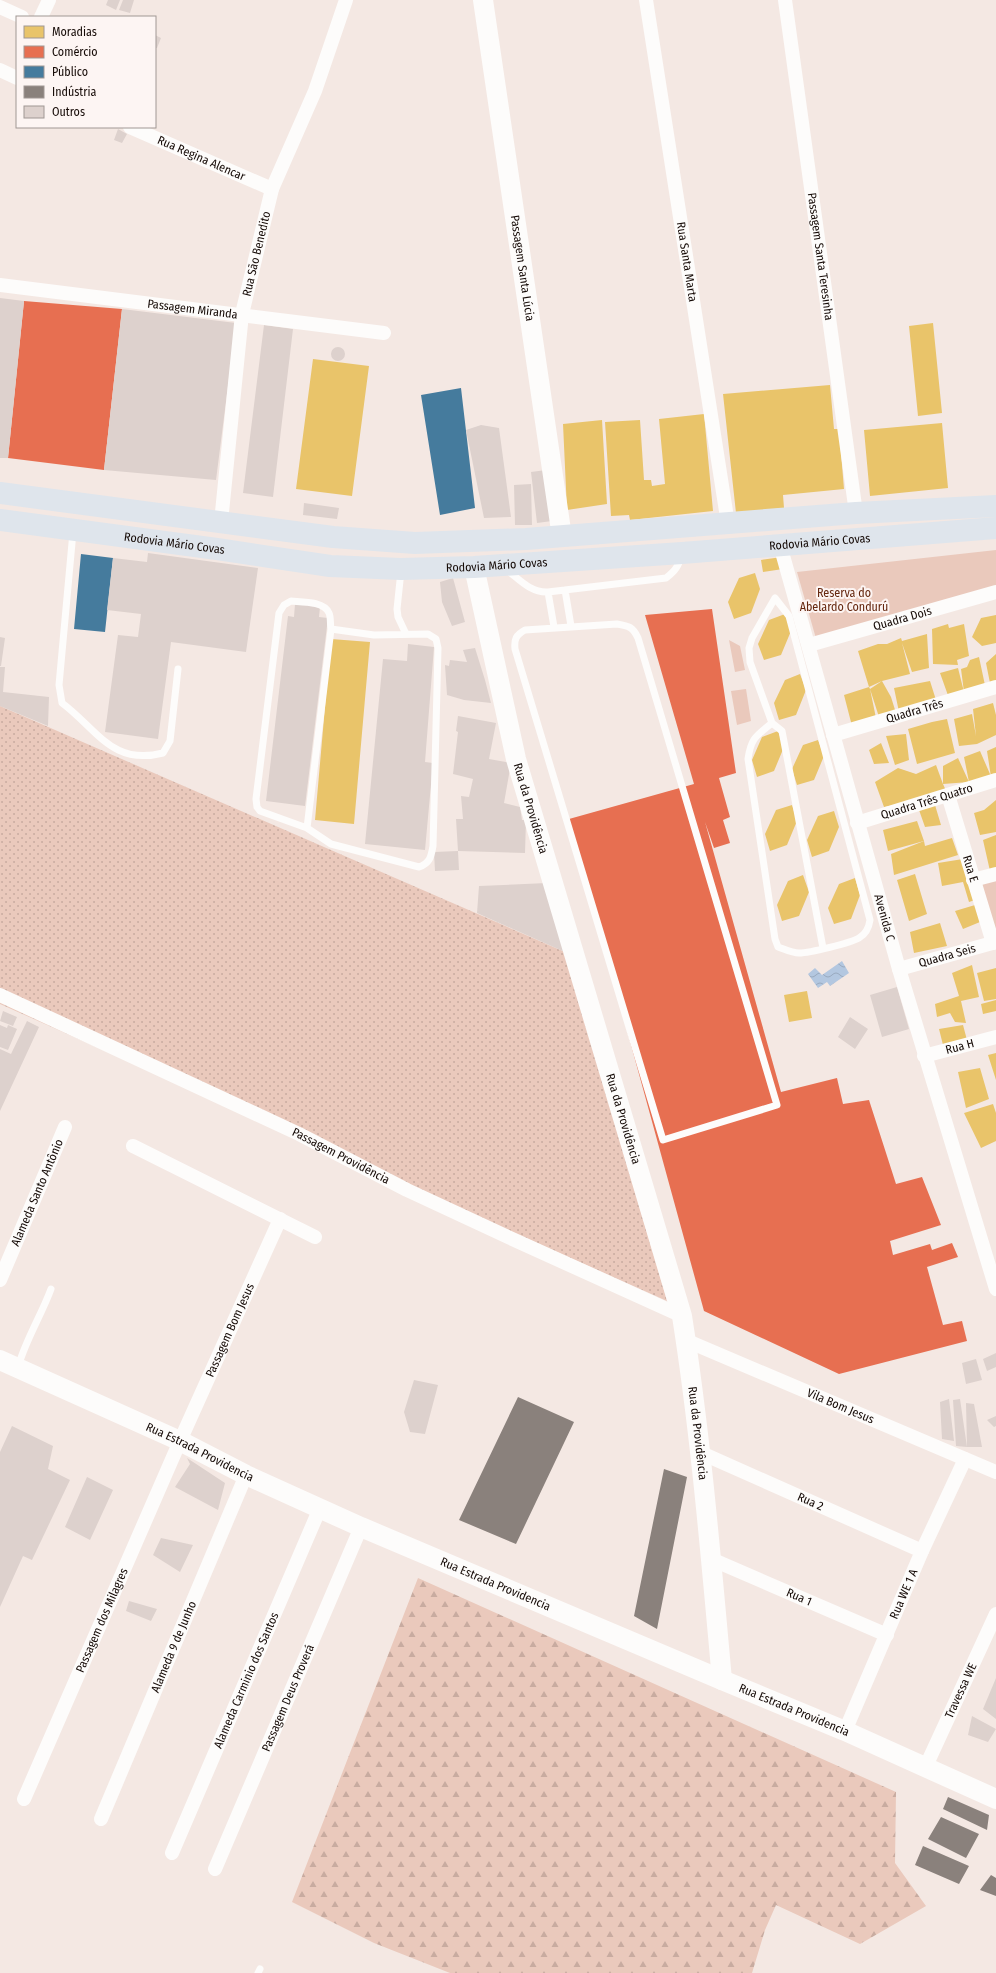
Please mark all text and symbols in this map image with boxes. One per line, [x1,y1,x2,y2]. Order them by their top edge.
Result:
legend [16,16,156,128]
text: Moradias [52,25,97,39]
text: Comércio [52,45,98,59]
text: Público [52,65,88,79]
text: Indústria [52,85,96,99]
text: Outros [52,105,85,119]
street label: Rua Regina Alencar [155,133,248,184]
street label: Passagem Santa Teresinha [805,192,836,321]
street label: Rua São Benedito [240,210,273,298]
street label: Passagem Santa Lúcia [508,214,537,322]
street label: Rua Santa Marta [674,221,700,303]
street label: Passagem Miranda [147,296,238,322]
street label: Rodovia Mário Covas [123,530,226,557]
street label: Rodovia Mário Covas [769,531,871,553]
street label: Rodovia Mário Covas [446,555,548,575]
park label: Reserva do Abelardo Condurú [800,586,888,614]
street label: Quadra Dois [871,604,933,633]
street label: Quadra Três [884,696,945,726]
street label: Rua da Providência [511,761,551,855]
street label: Quadra Três Quatro [879,781,974,822]
street label: Rua E [960,854,981,884]
street label: Avenida C [871,893,898,943]
street label: Quadra Seis [917,941,977,970]
street label: Rua H [944,1036,975,1057]
street label: Rua da Providência [603,1072,643,1166]
street label: Passagem Providência [290,1125,392,1187]
street label: Alameda Santo Antônio [8,1137,66,1248]
street label: Passagem Bom Jesus [203,1281,257,1379]
street label: Rua da Providência [685,1386,710,1481]
street label: Vila Bom Jesus [805,1386,876,1426]
street label: Rua Estrada Providencia [144,1420,256,1485]
street label: Rua 2 [795,1490,826,1513]
street label: Rua Estrada Providencia [438,1554,553,1614]
street label: Passagem dos Milagres [73,1566,131,1675]
street label: Rua WE 1 A [887,1566,921,1621]
street label: Rua 1 [784,1585,814,1609]
street label: Alameda 9 de Junho [148,1599,199,1695]
street label: Alameda Carminio dos Santos [211,1610,281,1750]
street label: Passagem Deus Proverá [259,1642,317,1754]
street label: Travessa WE [942,1660,980,1721]
street label: Rua Estrada Providencia [737,1681,852,1739]

